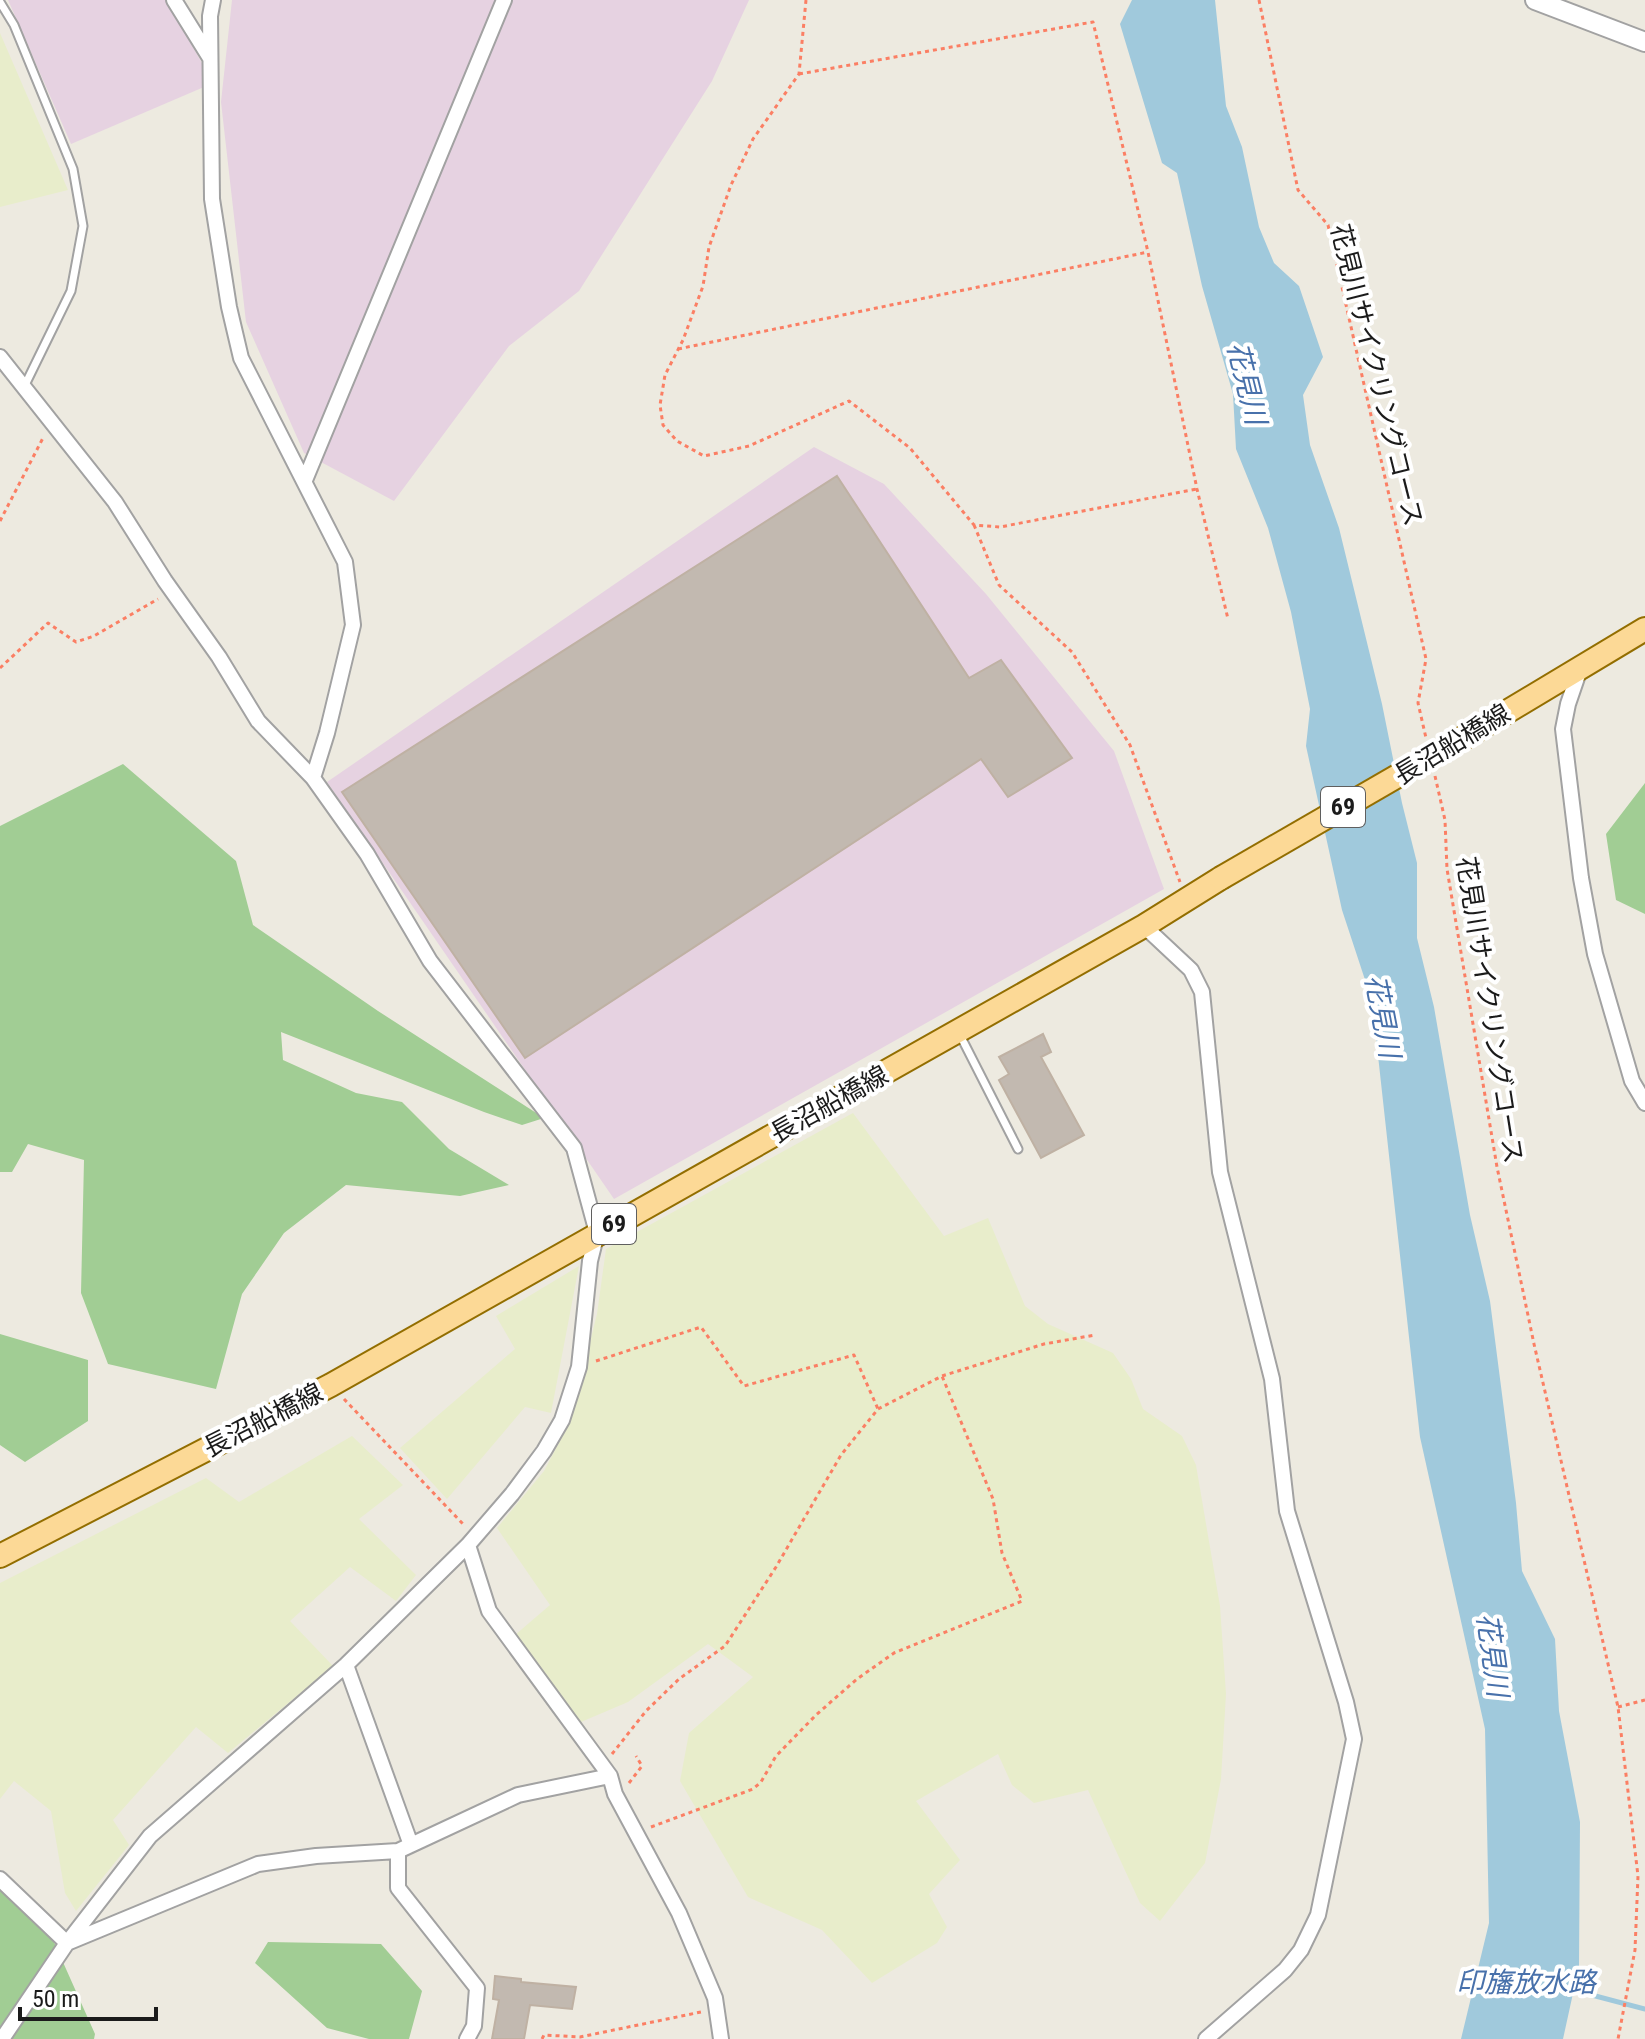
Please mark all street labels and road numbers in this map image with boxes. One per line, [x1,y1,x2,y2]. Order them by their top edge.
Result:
street label: 花見川サイクリングコース [1325,221,1429,529]
street label: 長沼船橋線 [1389,698,1515,790]
road number: 69 [1321,787,1365,827]
street label: 花見川サイクリングコース [1451,854,1529,1166]
street label: 長沼船橋線 [765,1059,893,1149]
road number: 69 [592,1204,636,1244]
street label: 長沼船橋線 [198,1377,328,1463]

